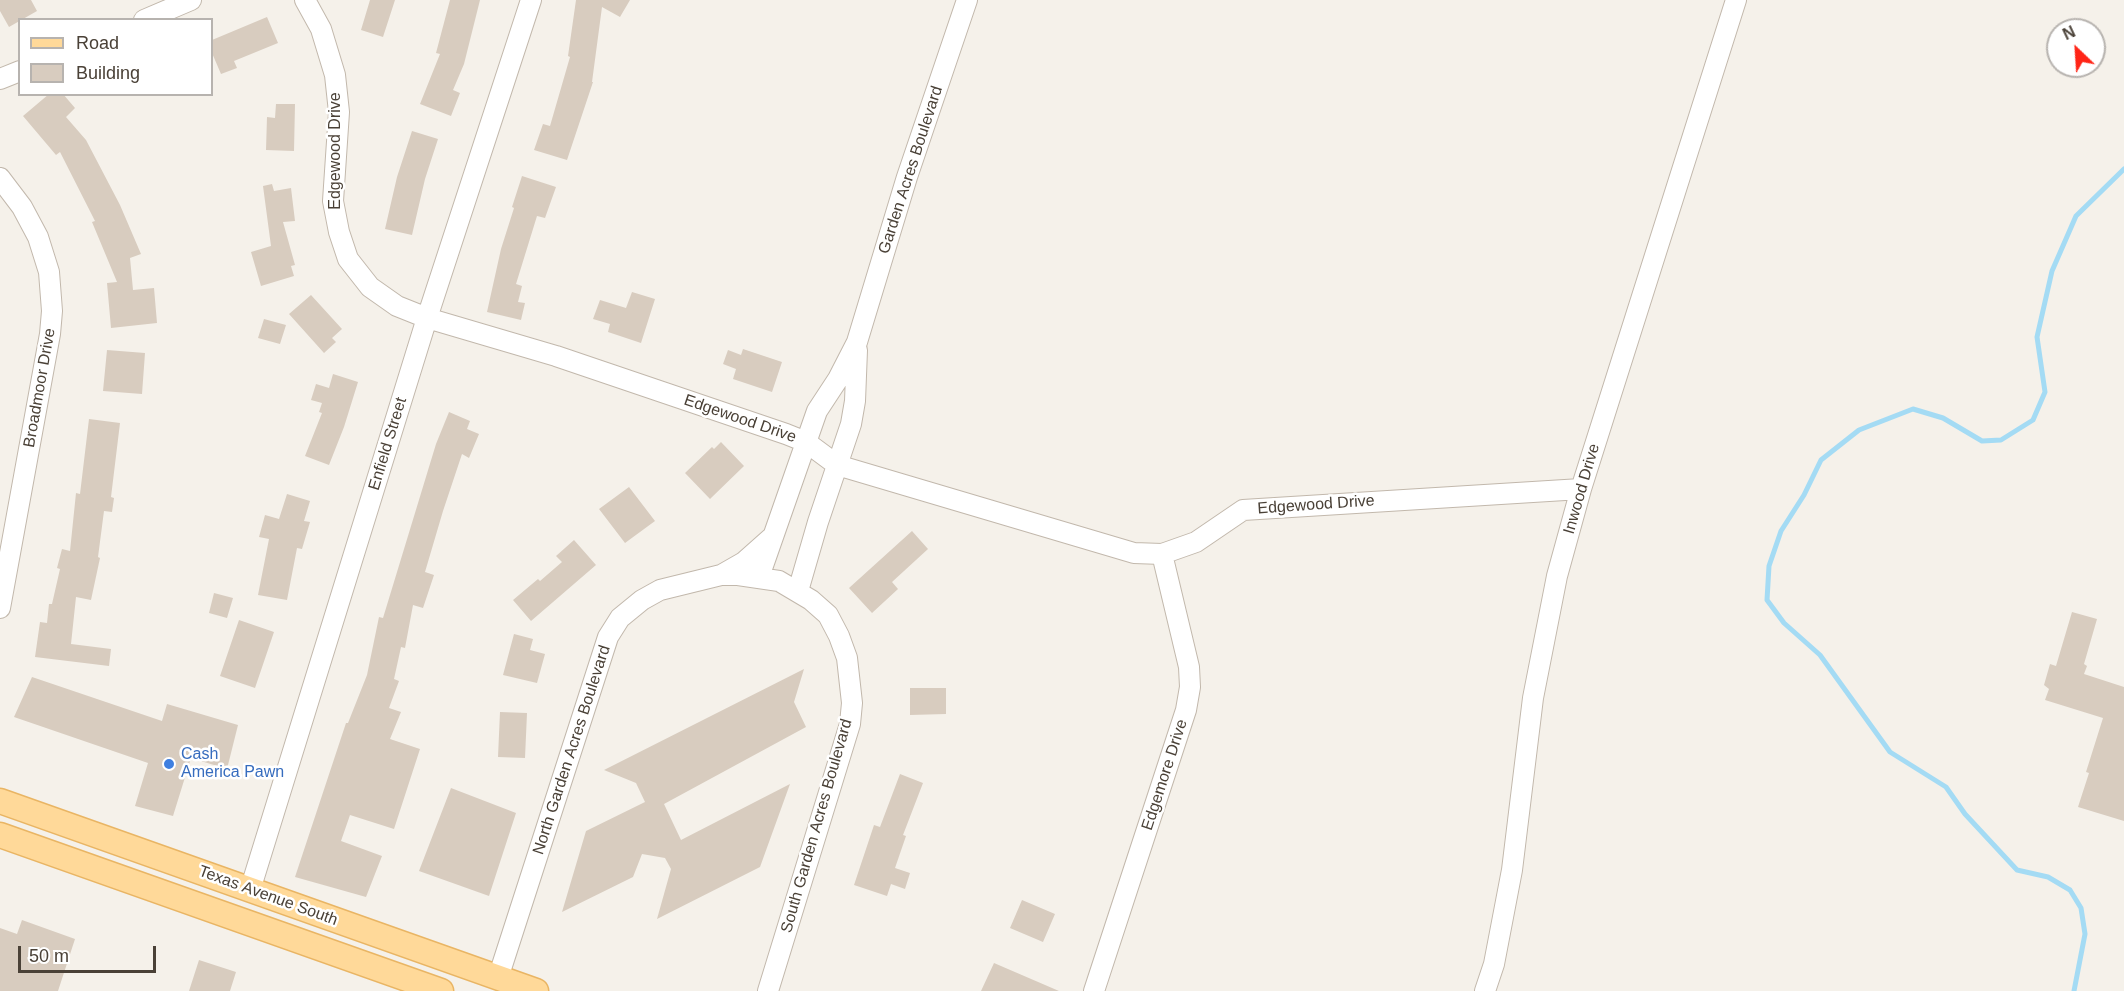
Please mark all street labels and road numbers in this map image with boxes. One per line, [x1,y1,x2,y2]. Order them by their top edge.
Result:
street label: Garden Acres Boulevard [875,84,947,256]
street label: Edgewood Drive [326,92,346,210]
street label: Broadmoor Drive [20,327,60,449]
street label: Edgewood Drive [681,391,799,447]
street label: Enfield Street [365,395,411,493]
street label: Inwood Drive [1560,441,1604,537]
street label: Edgewood Drive [1257,491,1375,519]
street label: North Garden Acres Boulevard [529,643,615,857]
street label: South Garden Acres Boulevard [777,717,857,935]
street label: Edgemore Drive [1138,717,1192,833]
street label: Texas Avenue South [196,862,340,930]

